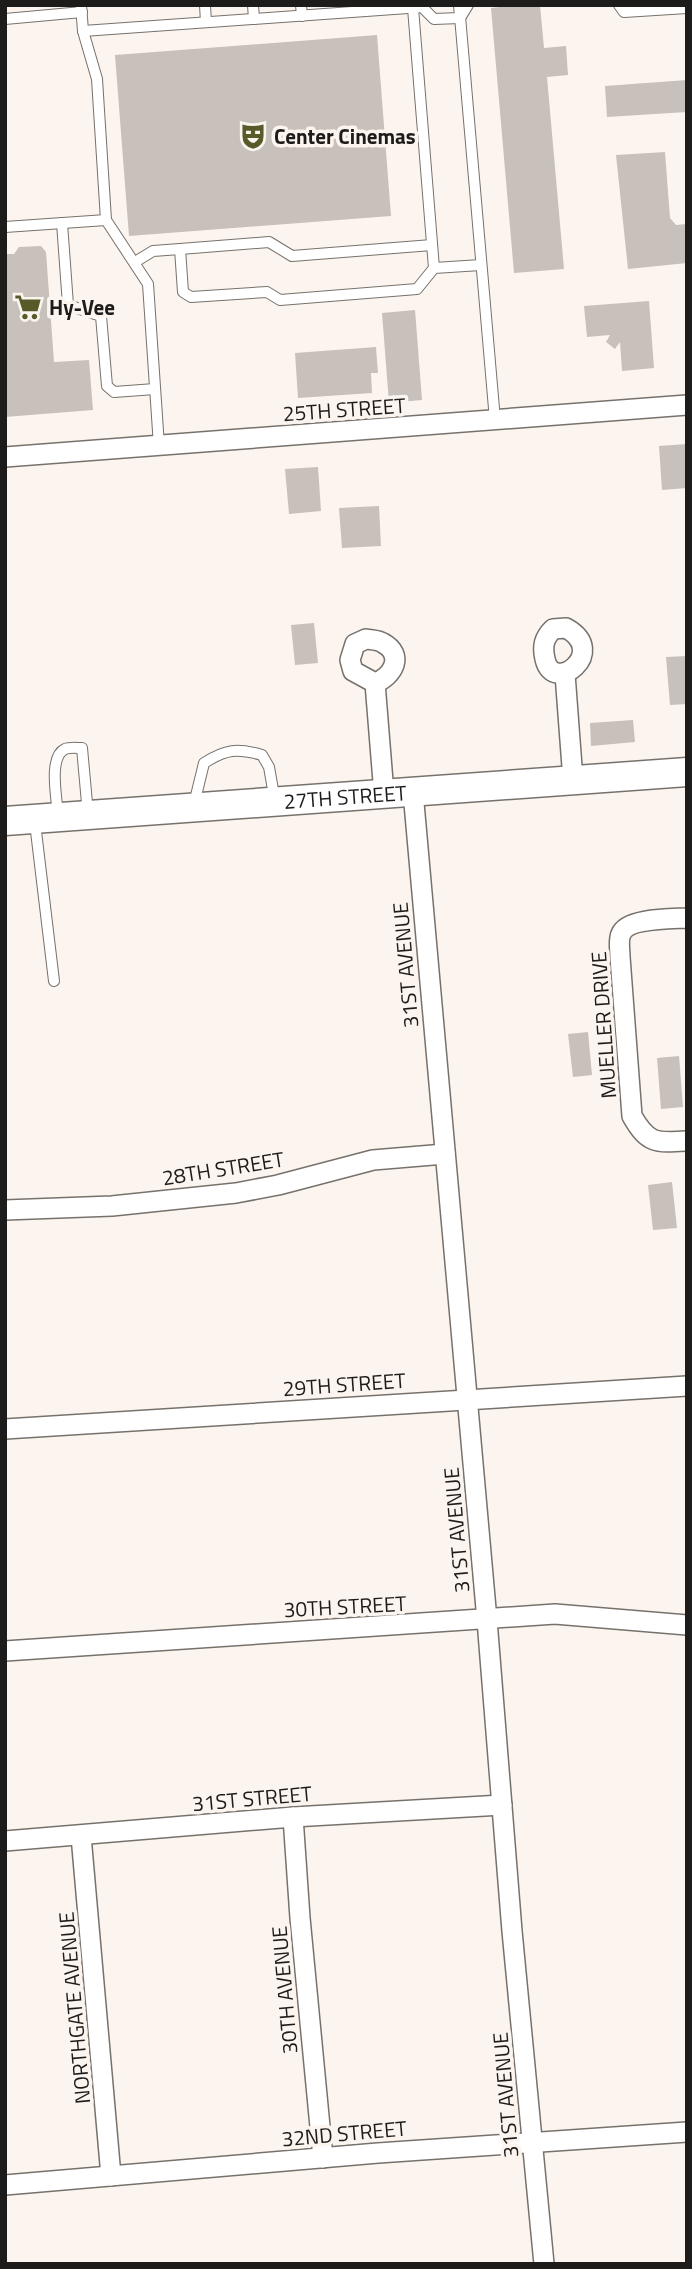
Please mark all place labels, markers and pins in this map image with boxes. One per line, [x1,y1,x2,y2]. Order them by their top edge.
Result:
place label: Center Cinemas [274,120,416,152]
theatre icon: Center Cinemas [238,121,268,151]
place label: Hy-Vee [49,291,115,323]
supermarket icon: Hy-Vee [13,292,43,322]

